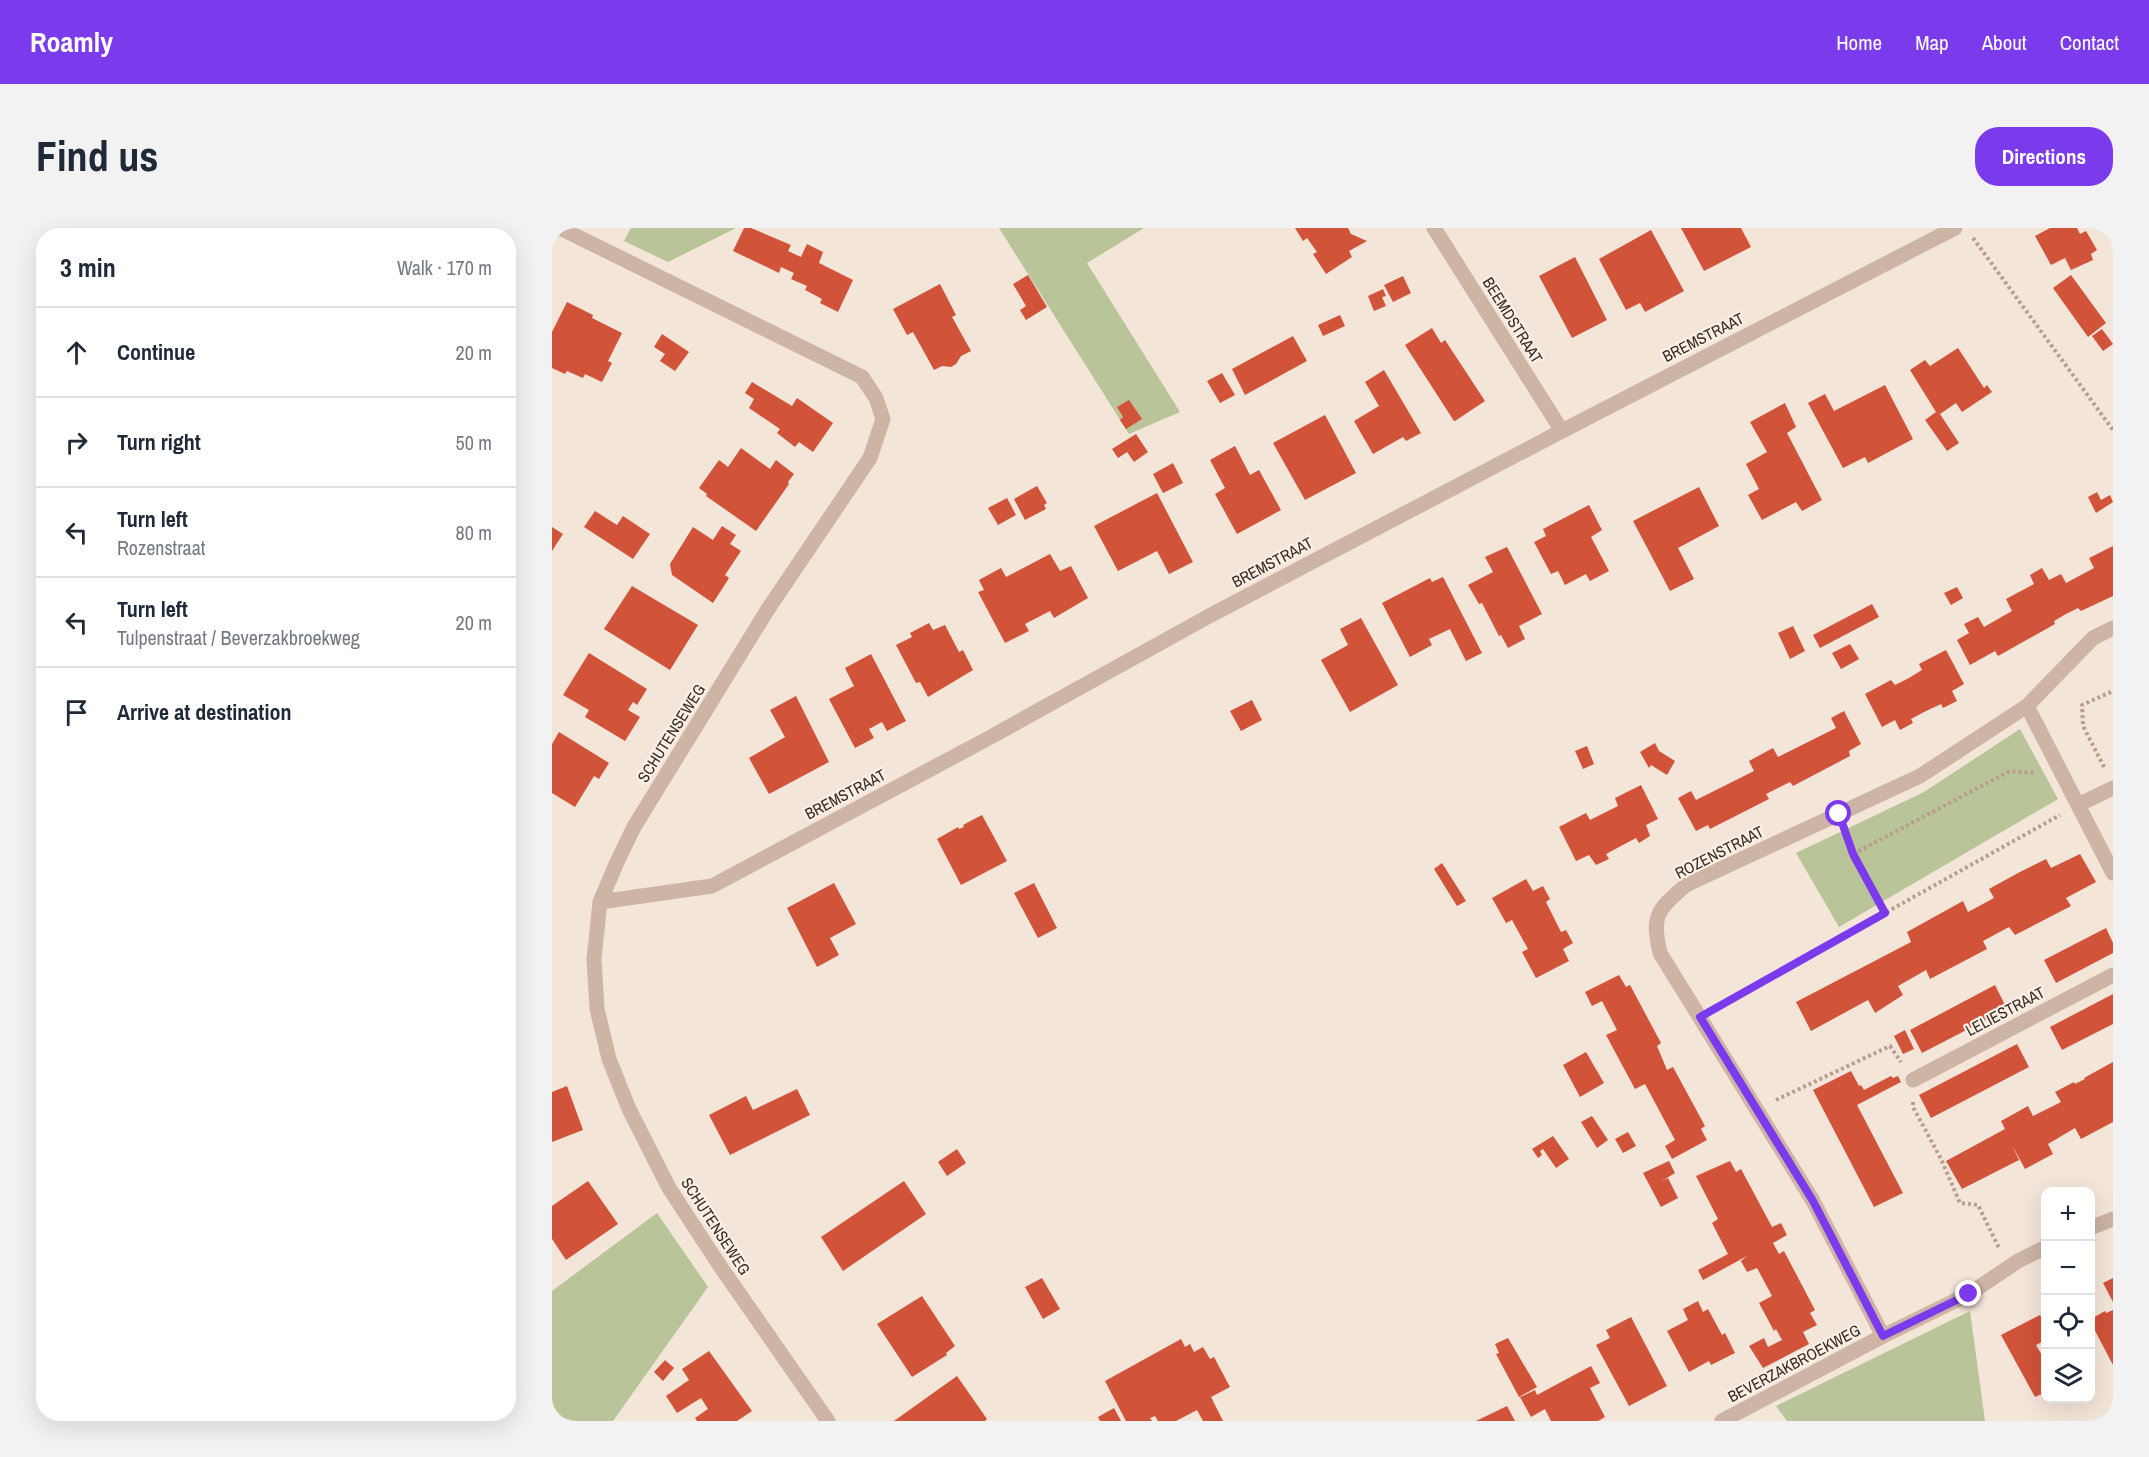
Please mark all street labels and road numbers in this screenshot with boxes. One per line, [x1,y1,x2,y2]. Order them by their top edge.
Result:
street label: BEEMDSTRAAT [1478,273,1548,367]
street label: BREMSTRAAT [1658,307,1748,367]
street label: BREMSTRAAT [1228,531,1316,593]
street label: SCHUTENSEWEG [632,680,710,786]
street label: BREMSTRAAT [801,763,889,825]
street label: ROZENSTRAAT [1671,820,1767,884]
street label: LELIESTRAAT [1962,981,2048,1041]
street label: SCHUTENSEWEG [676,1173,756,1279]
street label: BEVERZAKBROEKWEG [1724,1319,1864,1407]

